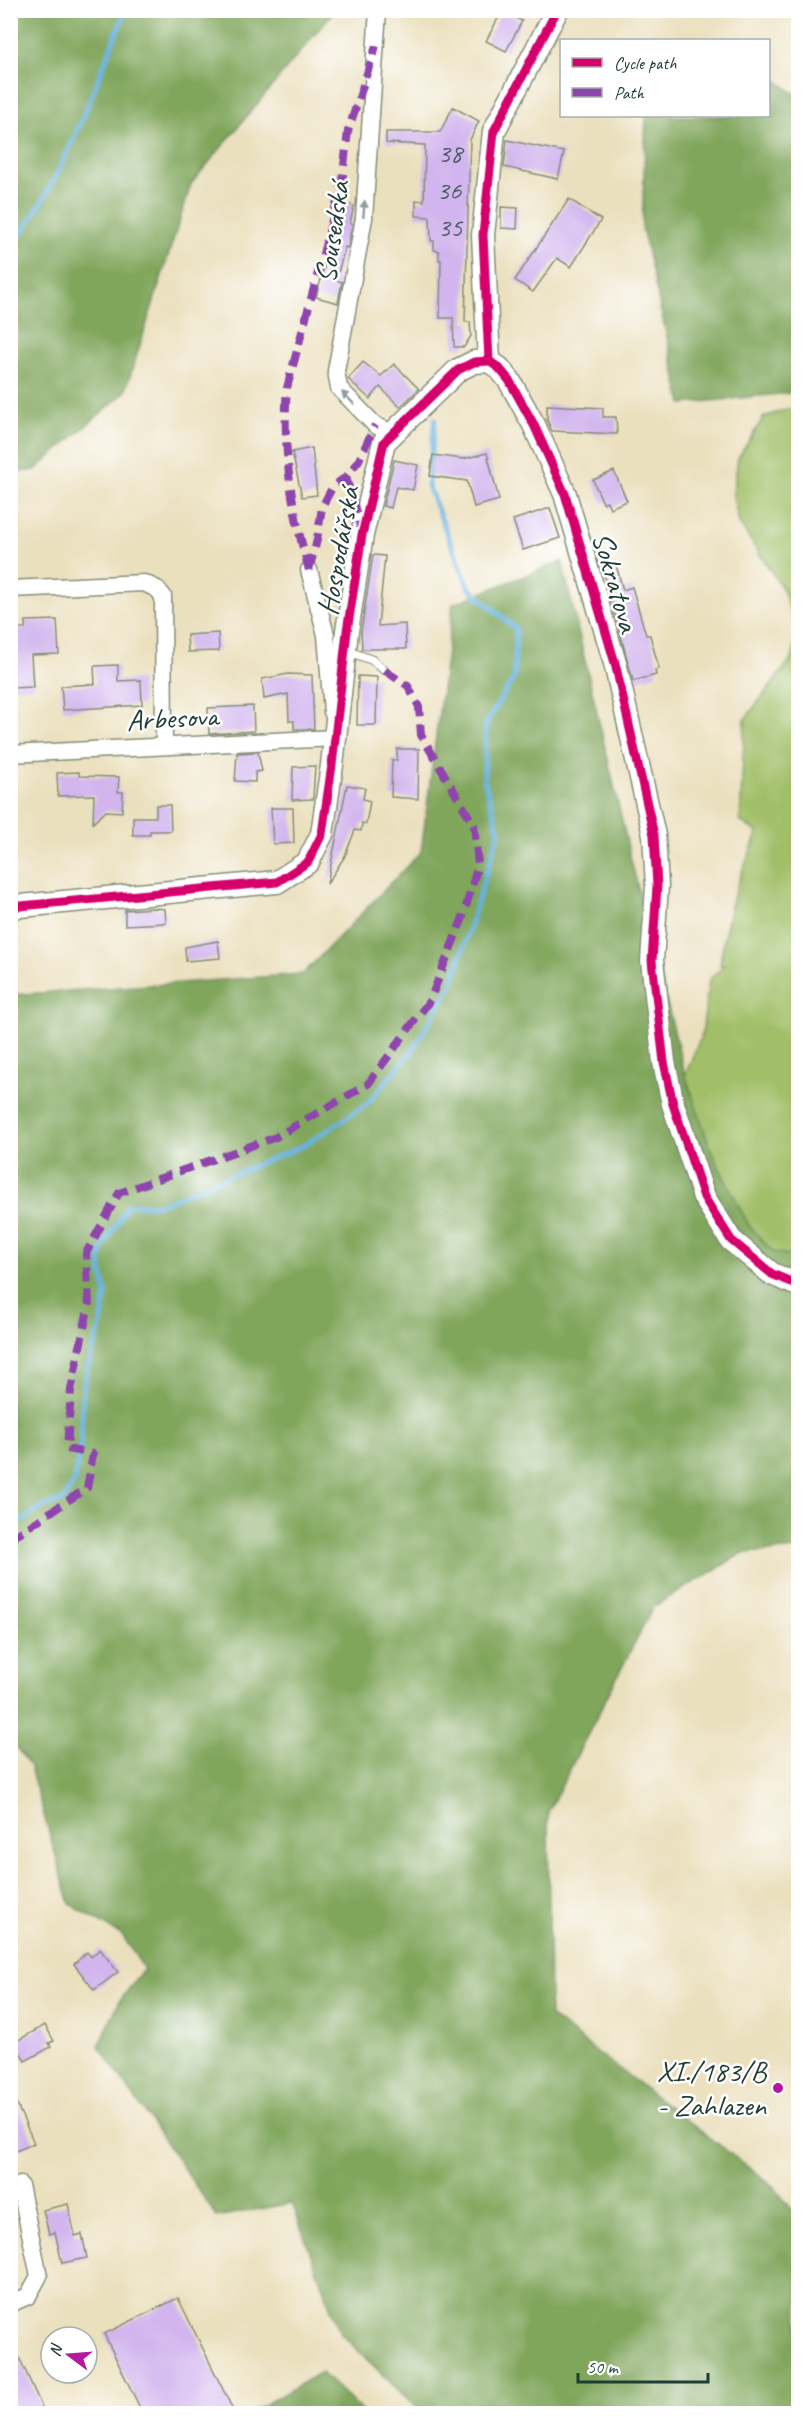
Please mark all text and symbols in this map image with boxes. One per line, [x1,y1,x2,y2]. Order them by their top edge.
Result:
legend [560,39,770,117]
text: Cycle path [614,52,677,74]
text: Path [614,82,644,104]
house number: 38 [438,136,465,170]
house number: 36 [437,173,462,207]
street label: Sousedská [306,176,358,285]
one-way arrow [360,200,369,219]
house number: 35 [438,210,464,244]
one-way arrow [342,391,356,405]
street label: Hospodářská [308,481,368,618]
street label: Sokratova [584,528,649,638]
street label: Arbesova [125,696,221,739]
place label: XI./183/B - Zahlazen [657,2052,768,2124]
marker: XI./183/B - Zahlazen [771,2081,785,2095]
north arrow [39,2325,99,2385]
text: N [45,2341,67,2359]
scale bar [578,2346,708,2384]
text: 50 m [587,2356,620,2378]

